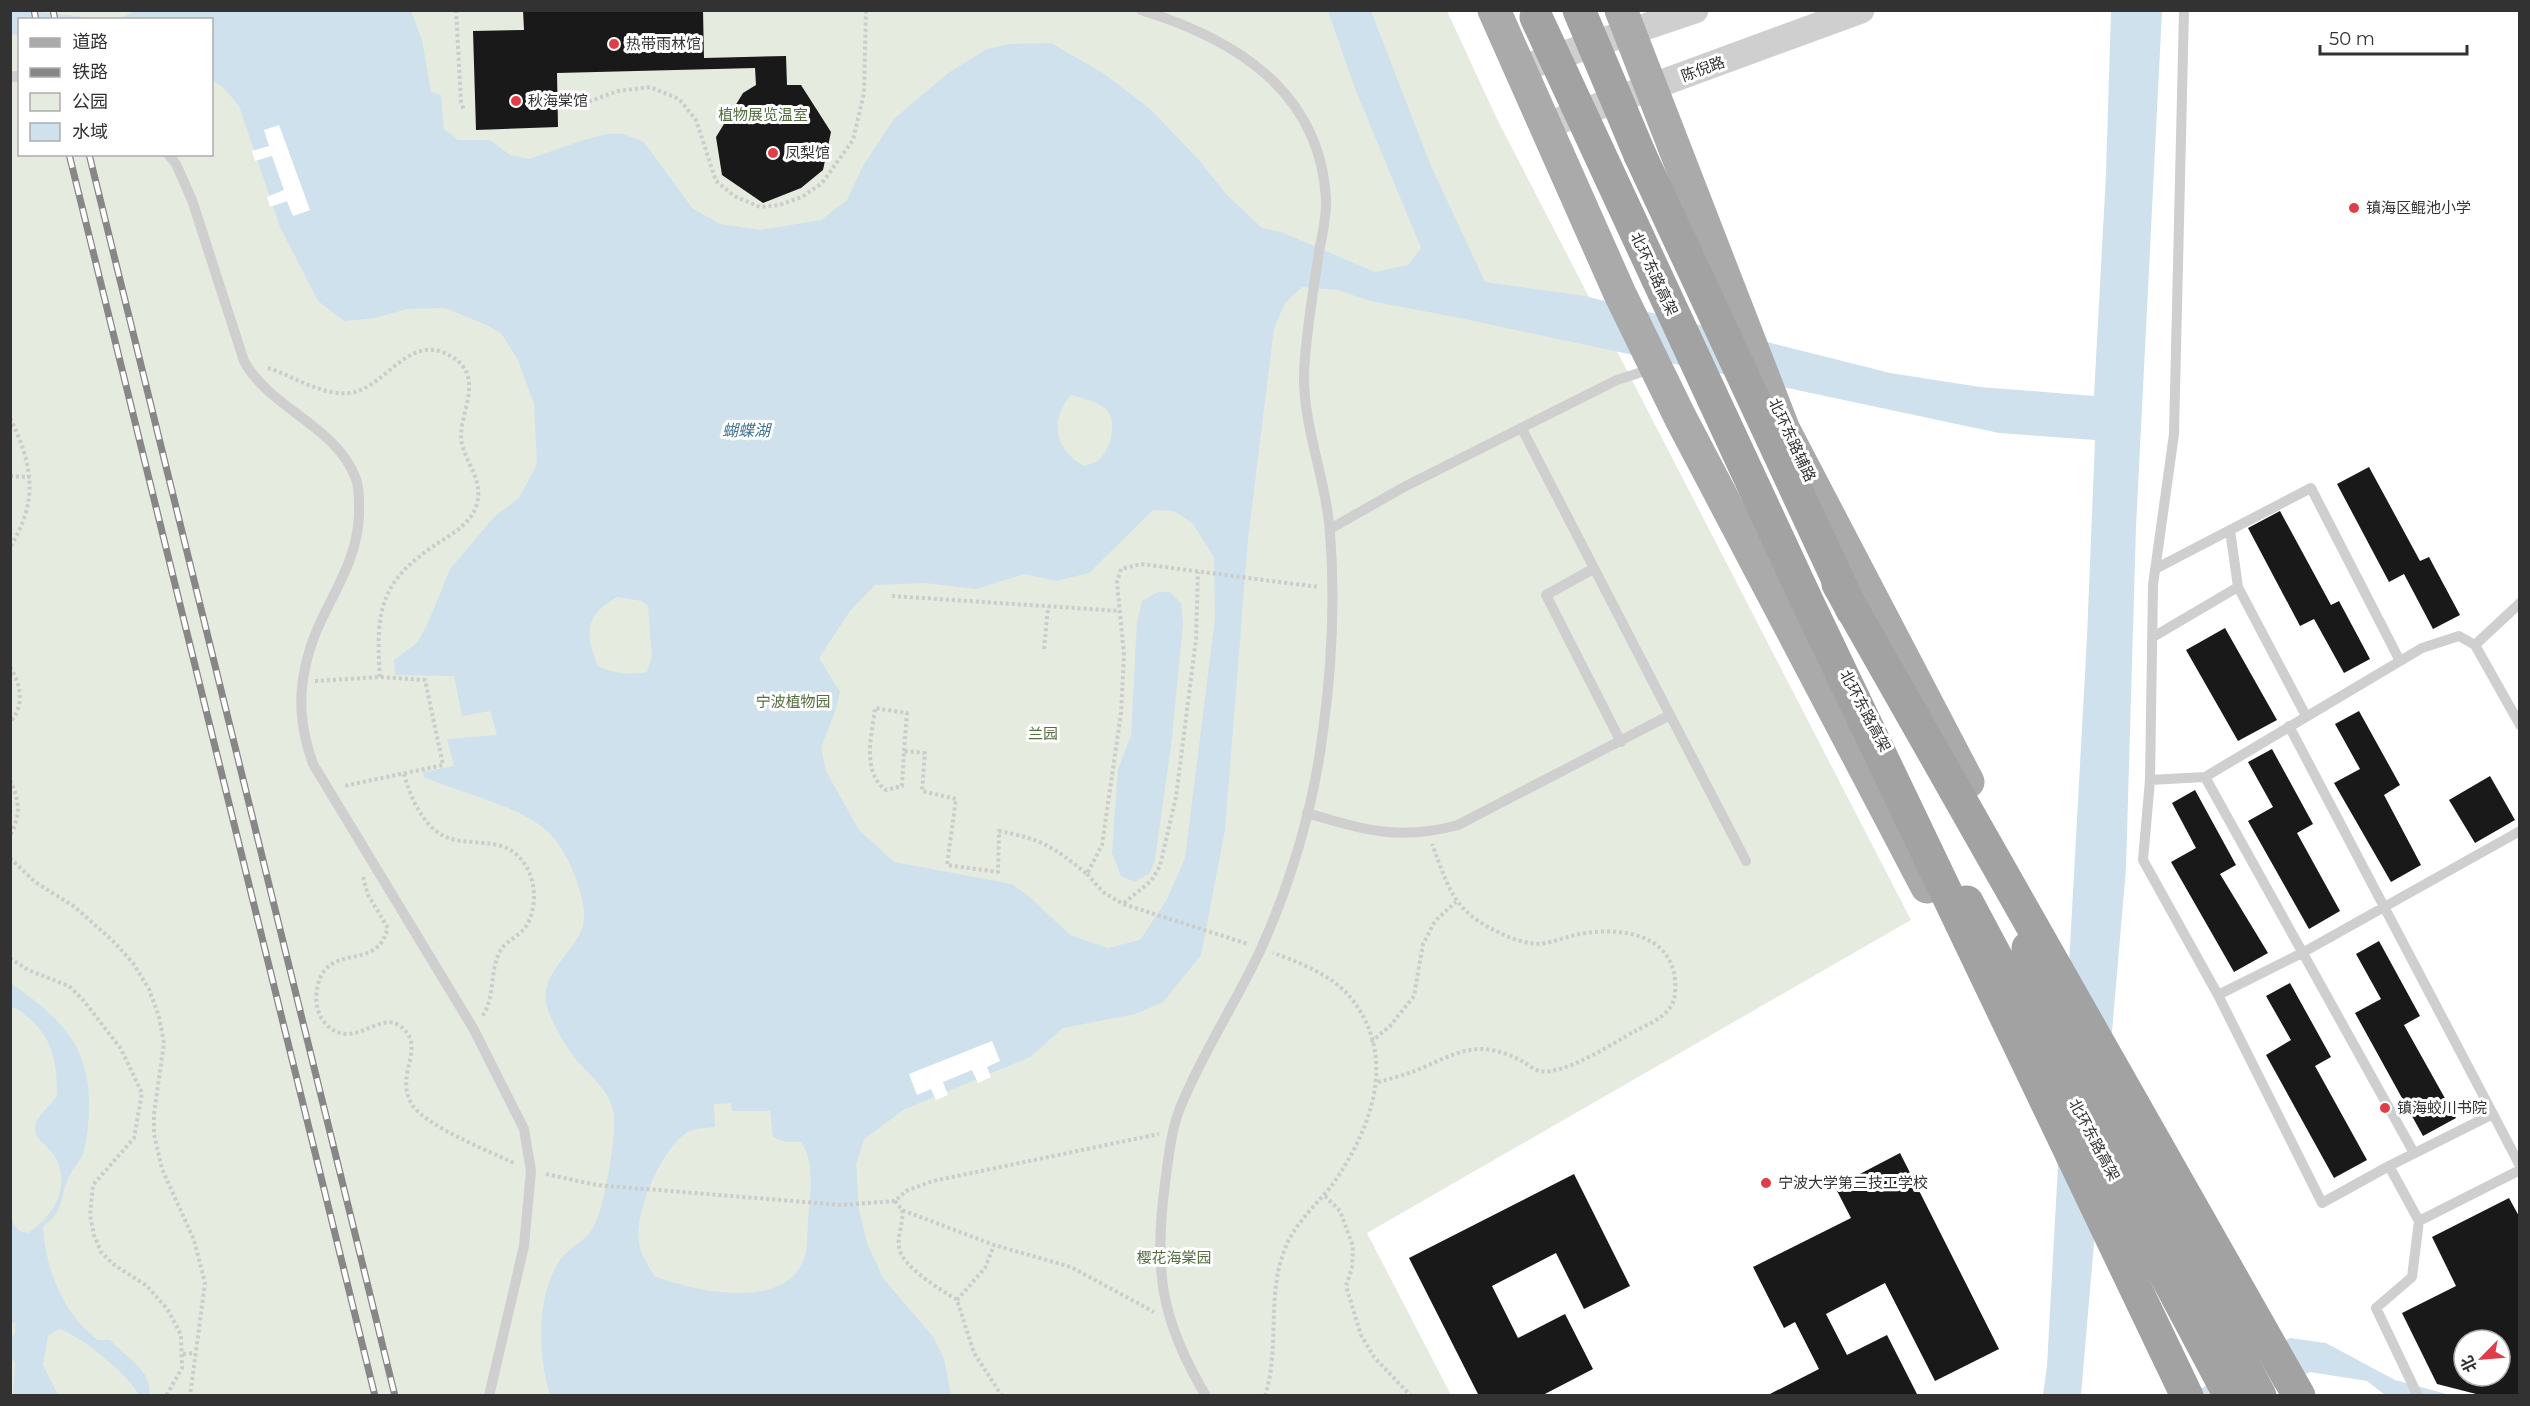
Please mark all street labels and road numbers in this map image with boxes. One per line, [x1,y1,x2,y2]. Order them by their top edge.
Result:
street label: 陈倪路 [1678,52,1727,85]
street label: 北环东路高架 [1627,229,1682,319]
street label: 北环东路辅路 [1765,395,1820,485]
street label: 北环东路高架 [1836,667,1895,755]
street label: 北环东路高架 [2065,1096,2124,1184]

